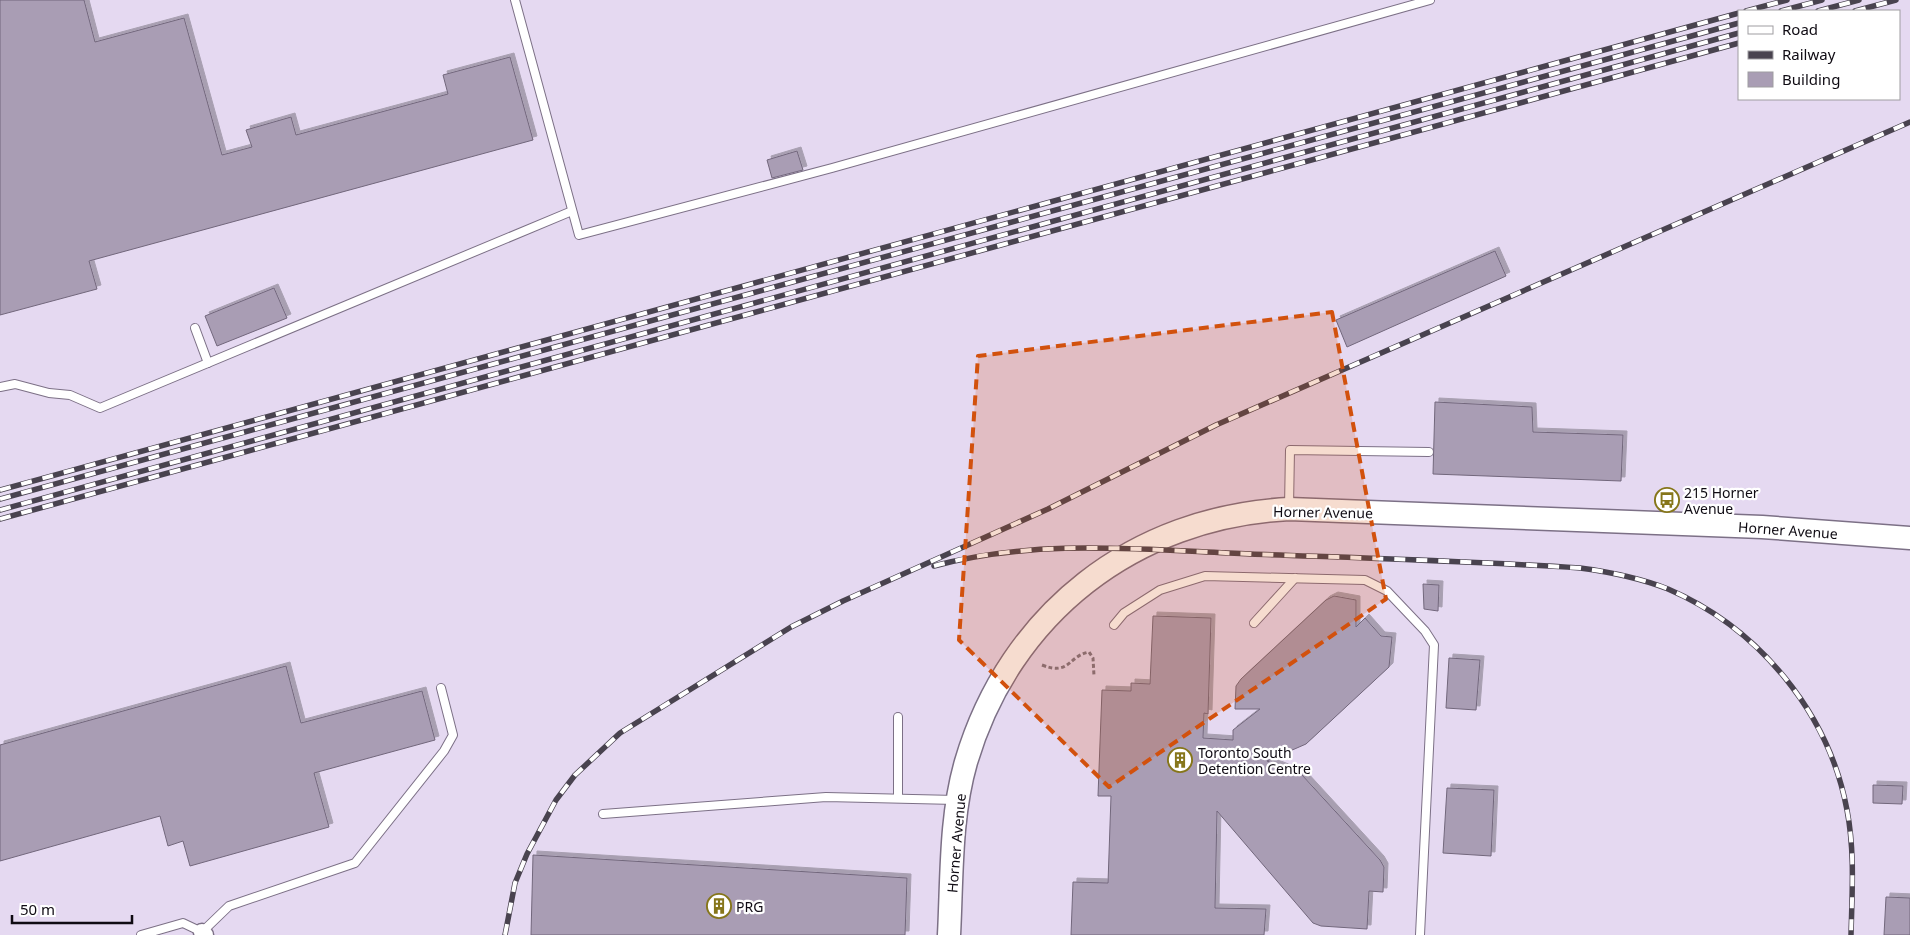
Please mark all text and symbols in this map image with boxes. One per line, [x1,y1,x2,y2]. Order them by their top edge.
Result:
legend [1738,10,1900,100]
text: Road [1782,19,1818,39]
text: Railway [1782,44,1836,64]
text: Building [1782,69,1840,89]
place label: 215 Horner Avenue [1684,483,1759,518]
bus stop icon: 215 Horner Avenue [1654,487,1680,513]
street label: Horner Avenue [1273,502,1373,522]
street label: Horner Avenue [1738,517,1839,543]
place label: Toronto South Detention Centre [1198,743,1311,778]
building icon: Toronto South Detention Centre [1167,747,1193,773]
street label: Horner Avenue [942,792,970,894]
scale bar [12,892,132,924]
building icon: PRG [706,893,732,919]
place label: PRG [736,897,763,916]
text: 50 m [20,899,55,919]

